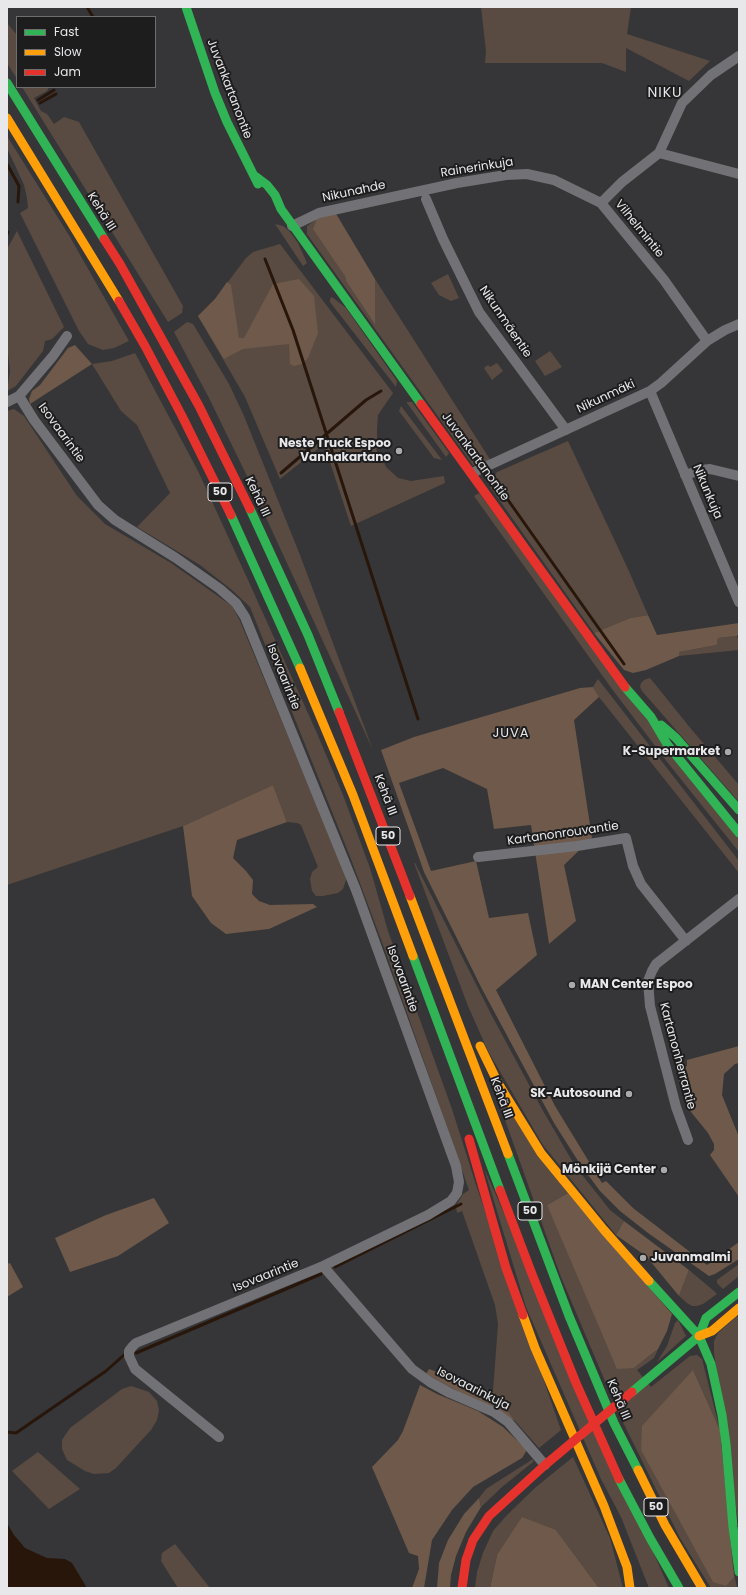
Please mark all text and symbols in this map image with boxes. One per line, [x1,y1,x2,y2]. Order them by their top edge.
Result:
legend [16,16,156,88]
text: Fast [54,23,79,40]
street label: Juvankartanontie [203,37,255,141]
text: Slow [54,43,82,60]
text: Jam [54,63,81,80]
district label: NIKU [647,85,683,101]
street label: Rainerinkuja [440,155,514,181]
street label: Nikunahde [321,178,387,206]
street label: Kehä III [84,190,118,234]
street label: Vilhelmintie [611,197,667,261]
street label: Nikunmäentie [476,283,534,361]
street label: Nikunmäki [575,377,637,417]
street label: Isovaarintie [35,401,87,465]
street label: Juvankartanontie [438,410,512,504]
place label: Neste Truck Espoo Vanhakartano [279,437,391,465]
marker: Neste Truck Espoo Vanhakartano [394,446,404,456]
street label: Nikunkuja [689,463,725,521]
street label: Kehä III [241,475,273,519]
road number: 50 [208,483,232,501]
street label: Isovaarintie [263,642,303,712]
district label: JUVA [492,726,530,742]
place label: K-Supermarket [623,745,720,759]
marker: K-Supermarket [723,747,733,757]
street label: Kehä III [371,773,399,817]
street label: Kartanonrouvantie [506,819,620,849]
road number: 50 [376,827,400,845]
street label: Isovaarintie [383,944,421,1014]
place label: MAN Center Espoo [580,978,693,992]
marker: MAN Center Espoo [567,980,577,990]
street label: Kartanonherrantie [656,1001,698,1111]
street label: Kehä III [487,1076,515,1120]
place label: SK-Autosound [530,1087,621,1101]
marker: SK-Autosound [624,1089,634,1099]
place label: Mönkijä Center [562,1163,656,1177]
marker: Mönkijä Center [659,1165,669,1175]
road number: 50 [518,1202,542,1220]
place label: Juvanmalmi [651,1251,730,1265]
marker: Juvanmalmi [638,1253,648,1263]
street label: Isovaarintie [231,1256,301,1296]
street label: Isovaarinkuja [434,1364,512,1414]
street label: Kehä III [603,1378,633,1422]
road number: 50 [644,1498,668,1516]

